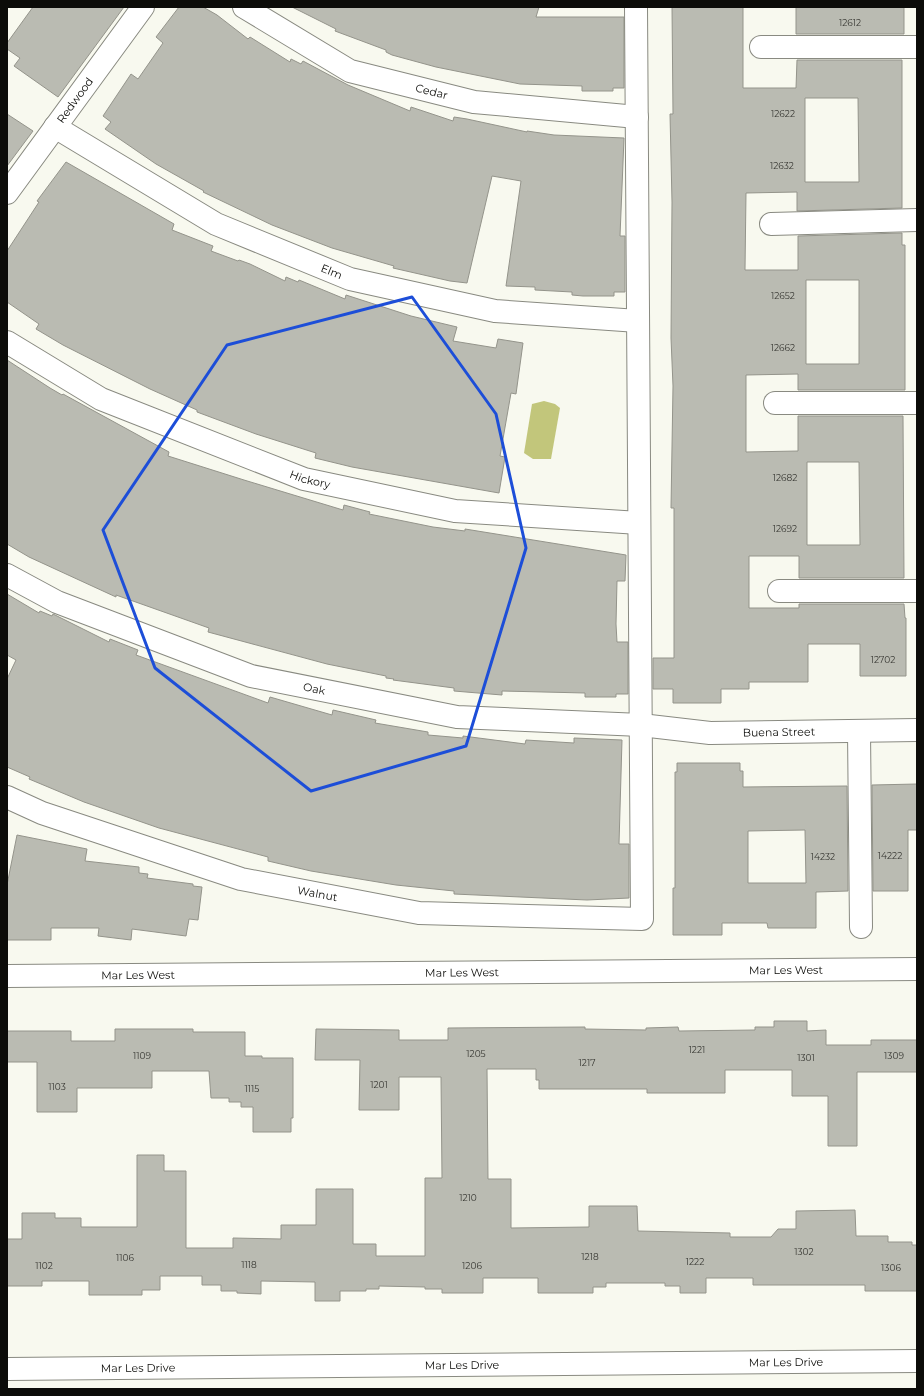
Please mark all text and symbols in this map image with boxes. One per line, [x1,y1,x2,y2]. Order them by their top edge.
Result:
house number: 12612 [839,17,861,28]
street label: Redwood [54,75,96,126]
street label: Cedar [414,81,449,102]
house number: 12622 [771,108,795,119]
house number: 12632 [770,160,794,171]
street label: Elm [319,261,345,282]
house number: 12652 [771,290,795,301]
house number: 12662 [771,342,795,353]
street label: Hickory [288,467,332,491]
house number: 12682 [773,472,797,483]
house number: 12692 [773,523,797,534]
house number: 12702 [871,654,895,665]
street label: Oak [302,680,327,698]
street label: Buena Street [743,724,816,740]
house number: 14222 [878,850,902,861]
house number: 14232 [811,851,835,862]
street label: Walnut [296,883,339,904]
street label: Mar Les West [749,963,823,977]
street label: Mar Les West [425,965,499,980]
street label: Mar Les West [101,968,175,982]
house number: 1221 [689,1044,705,1055]
house number: 1205 [466,1048,486,1059]
house number: 1109 [133,1050,151,1061]
house number: 1309 [884,1050,904,1061]
house number: 1301 [797,1052,815,1063]
house number: 1217 [579,1057,595,1068]
house number: 1201 [370,1079,388,1090]
house number: 1103 [48,1081,66,1092]
house number: 1115 [245,1083,259,1094]
house number: 1210 [459,1192,477,1203]
house number: 1302 [794,1246,814,1257]
house number: 1218 [581,1251,599,1262]
house number: 1106 [116,1252,134,1263]
house number: 1222 [686,1256,704,1267]
house number: 1118 [241,1259,257,1270]
house number: 1102 [35,1260,53,1271]
house number: 1206 [462,1260,482,1271]
house number: 1306 [881,1262,901,1273]
street label: Mar Les Drive [749,1355,824,1369]
street label: Mar Les Drive [425,1358,500,1372]
street label: Mar Les Drive [101,1361,176,1375]

